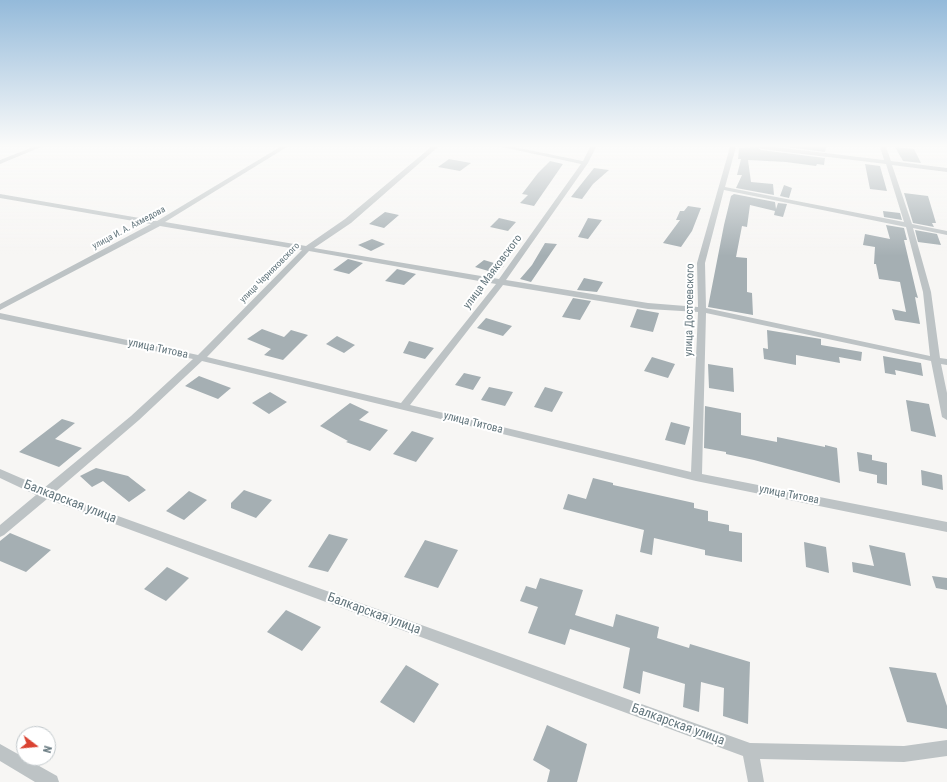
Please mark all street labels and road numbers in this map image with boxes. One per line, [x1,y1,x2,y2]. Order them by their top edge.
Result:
street label: улица И. А. Ахмедова [91,204,167,252]
street label: улица Маяковского [461,232,525,312]
street label: улица Черняховского [238,241,302,305]
street label: улица Достоевского [683,263,697,357]
street label: улица Титова [127,336,189,362]
street label: улица Титова [442,409,504,437]
street label: Балкарская улица [21,477,119,527]
street label: улица Титова [758,483,820,507]
street label: Балкарская улица [325,590,423,638]
street label: Балкарская улица [629,701,727,749]

